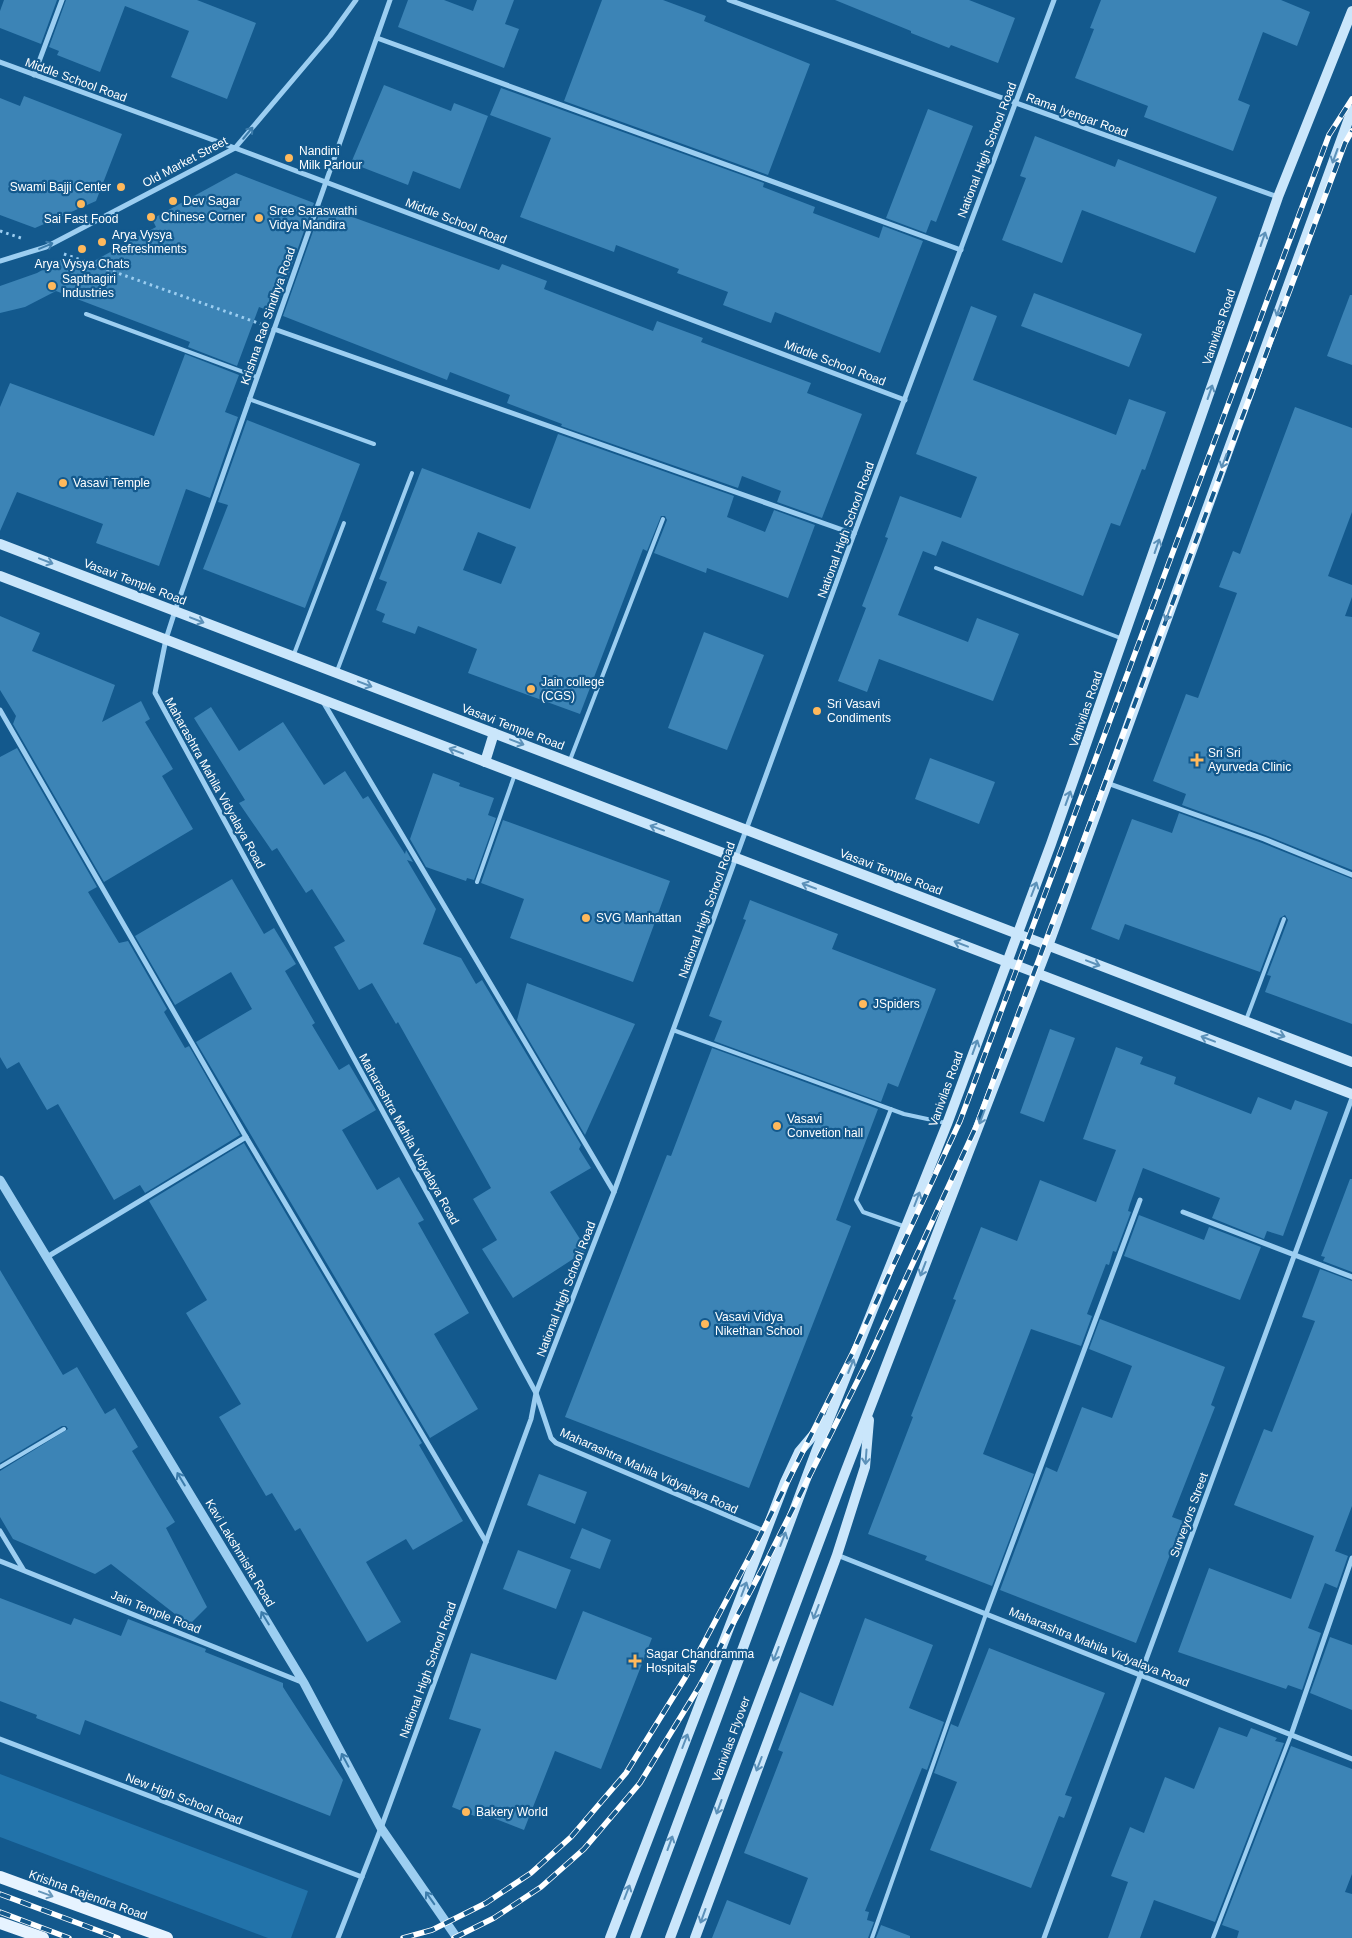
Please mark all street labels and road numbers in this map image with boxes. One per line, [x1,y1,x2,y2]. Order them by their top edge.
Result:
street label: Middle School Road [23,55,129,105]
street label: National High School Road [955,80,1019,220]
street label: Rama Iyengar Road [1024,90,1130,140]
street label: Old Market Street [140,133,230,190]
street label: Middle School Road [403,195,509,247]
street label: Krishna Rao Sindhya Road [238,245,298,387]
street label: Vanivilas Road [1199,287,1239,367]
street label: Middle School Road [782,337,888,389]
street label: National High School Road [815,460,877,600]
street label: Vasavi Temple Road [82,556,188,608]
street label: Vanivilas Road [1066,669,1106,749]
street label: Maharashtra Mahila Vidyalaya Road [162,695,268,871]
street label: Vasavi Temple Road [460,701,566,753]
street label: National High School Road [676,840,738,980]
street label: Vasavi Temple Road [838,846,944,898]
street label: Vanivilas Road [926,1049,966,1129]
street label: Maharashtra Mahila Vidyalaya Road [356,1051,462,1227]
street label: National High School Road [534,1219,598,1359]
street label: Maharashtra Mahila Vidyalaya Road [558,1425,740,1517]
street label: Surveyors Street [1167,1470,1211,1559]
street label: Kavi Lakshmisha Road [202,1497,278,1609]
street label: Jain Temple Road [109,1588,203,1636]
street label: National High School Road [397,1600,459,1740]
street label: Maharashtra Mahila Vidyalaya Road [1007,1604,1191,1690]
street label: Vanivilas Flyover [709,1694,753,1784]
street label: New High School Road [124,1770,244,1828]
street label: Krishna Rajendra Road [27,1867,149,1923]

